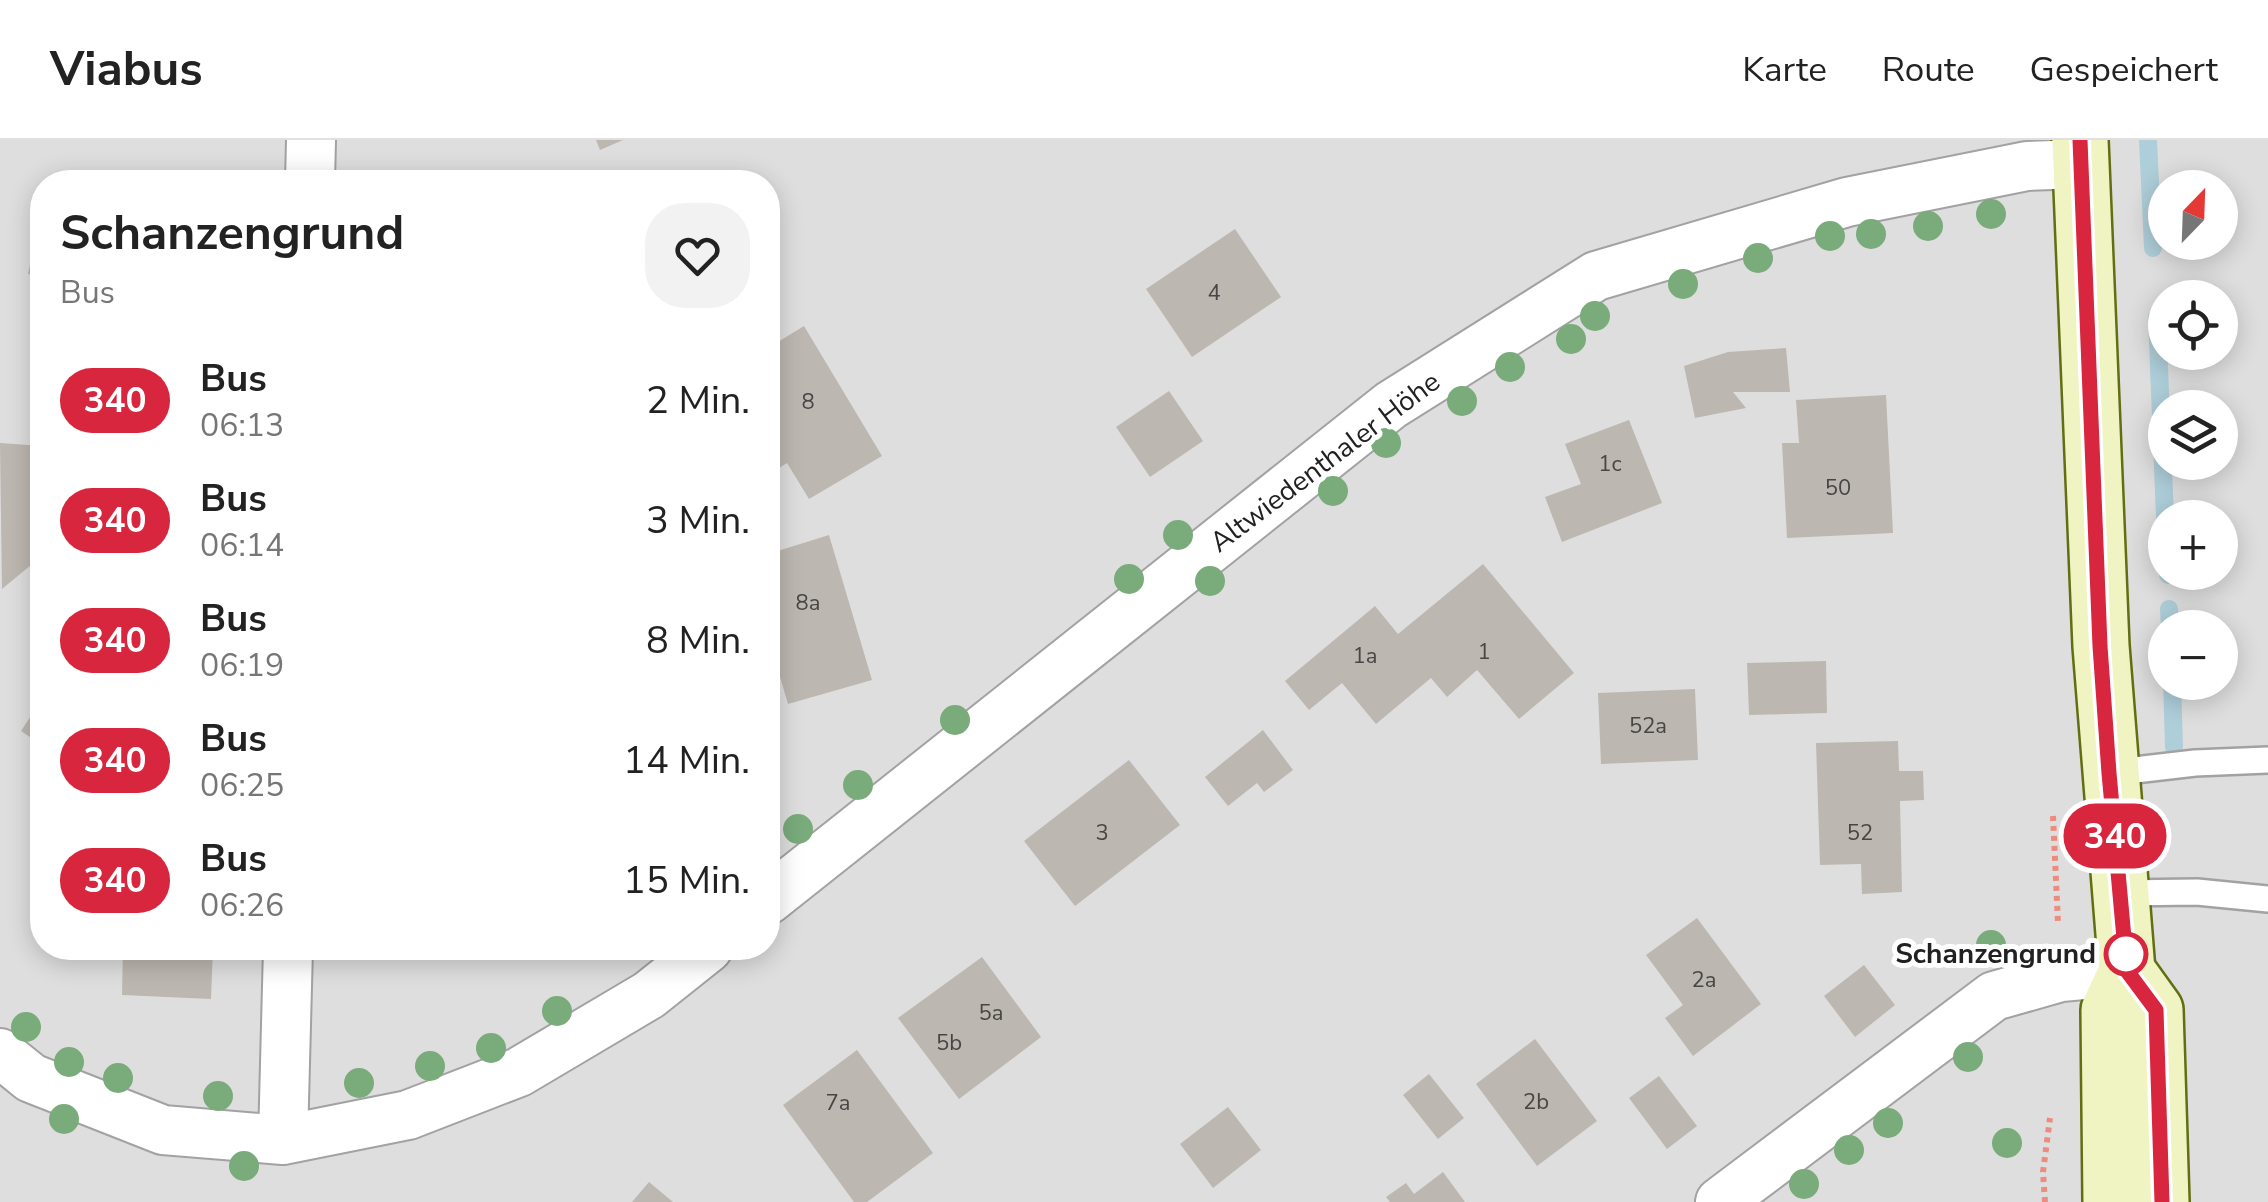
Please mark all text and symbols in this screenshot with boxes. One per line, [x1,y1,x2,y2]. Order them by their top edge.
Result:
text: Viabus [50,36,203,102]
text: Karte [1742,46,1827,93]
text: Route [1882,46,1975,93]
text: Gespeichert [2030,46,2218,93]
north arrow [2148,170,2238,260]
map controls [2148,170,2238,700]
text: Schanzengrund [60,200,404,266]
button: heart [645,203,750,308]
text: Bus [60,271,115,314]
house number: 4 [1207,278,1221,308]
button: locate [2148,280,2238,370]
text: Bus [200,353,267,404]
street label: Altwiedenthaler Höhe [1202,363,1448,561]
text: 2 Min. [646,375,750,426]
text: 340 [83,377,147,424]
house number: 8 [801,387,815,417]
button: layers [2148,390,2238,480]
text: 06:13 [200,404,284,447]
house number: 1c [1598,449,1622,479]
text: Bus [200,473,267,524]
house number: 50 [1825,473,1851,503]
text: 3 Min. [646,495,750,546]
text: 340 [83,497,147,544]
button: + [2148,500,2238,590]
text: 06:14 [200,524,284,567]
house number: 8a [796,588,820,618]
text: Bus [200,593,267,644]
button: − [2148,610,2238,700]
text: 8 Min. [646,615,750,666]
text: 340 [83,617,147,664]
house number: 1 [1477,637,1491,667]
house number: 1a [1353,641,1377,671]
text: 06:19 [200,644,284,687]
house number: 52a [1629,711,1667,741]
text: Bus [200,713,267,764]
text: 14 Min. [623,735,750,786]
text: 340 [83,737,147,784]
text: 06:25 [200,764,284,807]
line badge: 340 [2058,804,2172,868]
text: 340 [2083,813,2147,860]
house number: 3 [1095,818,1109,848]
house number: 52 [1847,818,1873,848]
text: Bus [200,833,267,884]
text: 15 Min. [623,855,750,906]
text: 340 [83,857,147,904]
text: 06:26 [200,884,284,927]
marker: Schanzengrund [2105,933,2147,975]
place label: Schanzengrund [1895,935,2096,973]
house number: 2a [1692,965,1716,995]
house number: 5a [979,998,1003,1028]
house number: 5b [936,1028,962,1058]
house number: 2b [1523,1087,1549,1117]
house number: 7a [826,1088,850,1118]

